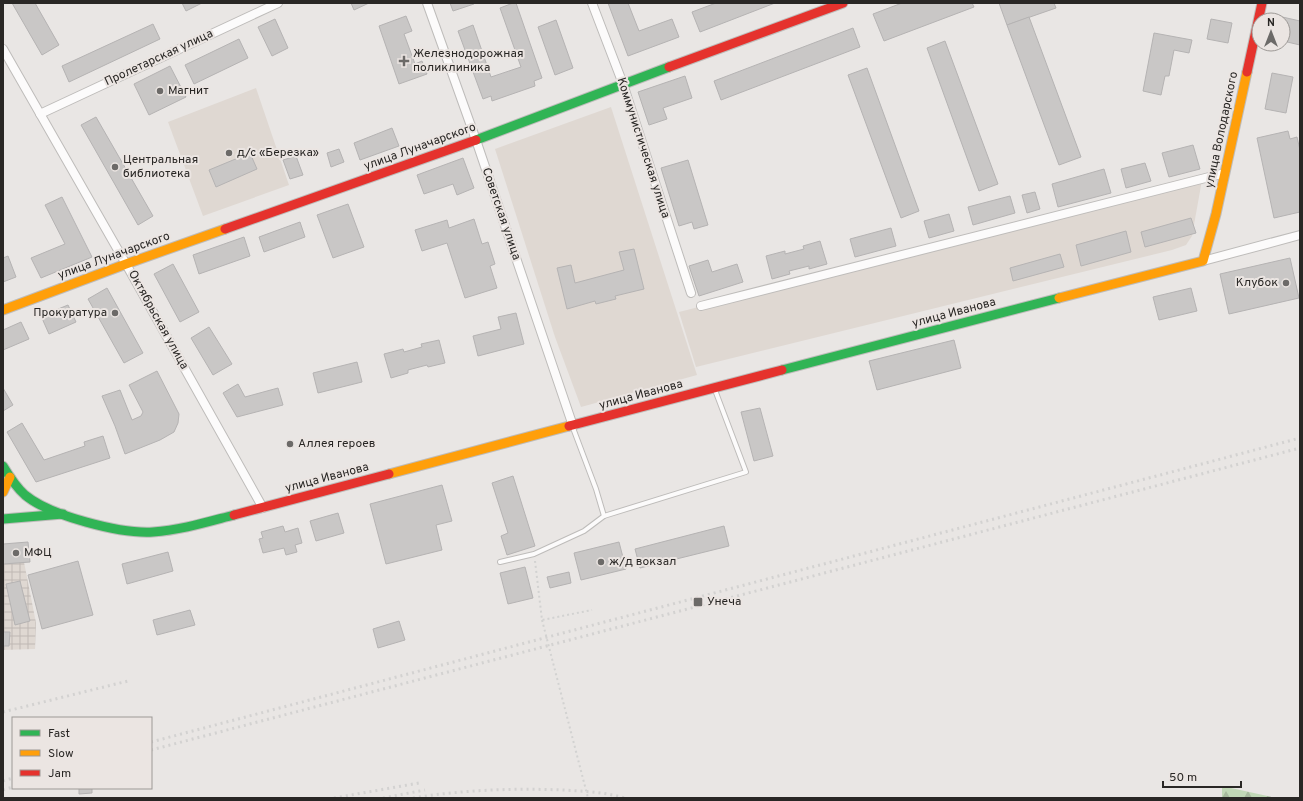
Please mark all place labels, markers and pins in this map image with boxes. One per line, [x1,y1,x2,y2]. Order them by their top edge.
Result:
place label: Железнодорожная поликлиника [413,46,524,76]
marker: Железнодорожная поликлиника [398,55,410,67]
place label: Магнит [168,83,209,99]
marker: Магнит [155,86,165,96]
place label: д/с «Березка» [237,145,319,161]
marker: д/с «Березка» [224,148,234,158]
place label: Центральная библиотека [123,152,198,182]
marker: Центральная библиотека [110,162,120,172]
place label: Клубок [1236,275,1278,291]
marker: Клубок [1281,278,1291,288]
place label: Прокуратура [33,305,107,321]
marker: Прокуратура [110,308,120,318]
place label: Аллея героев [298,436,375,452]
marker: Аллея героев [285,439,295,449]
place label: МФЦ [24,545,52,561]
marker: МФЦ [11,548,21,558]
place label: ж/д вокзал [609,554,676,570]
marker: ж/д вокзал [596,557,606,567]
place label: Унеча [707,594,741,610]
marker: Унеча [692,596,704,608]

